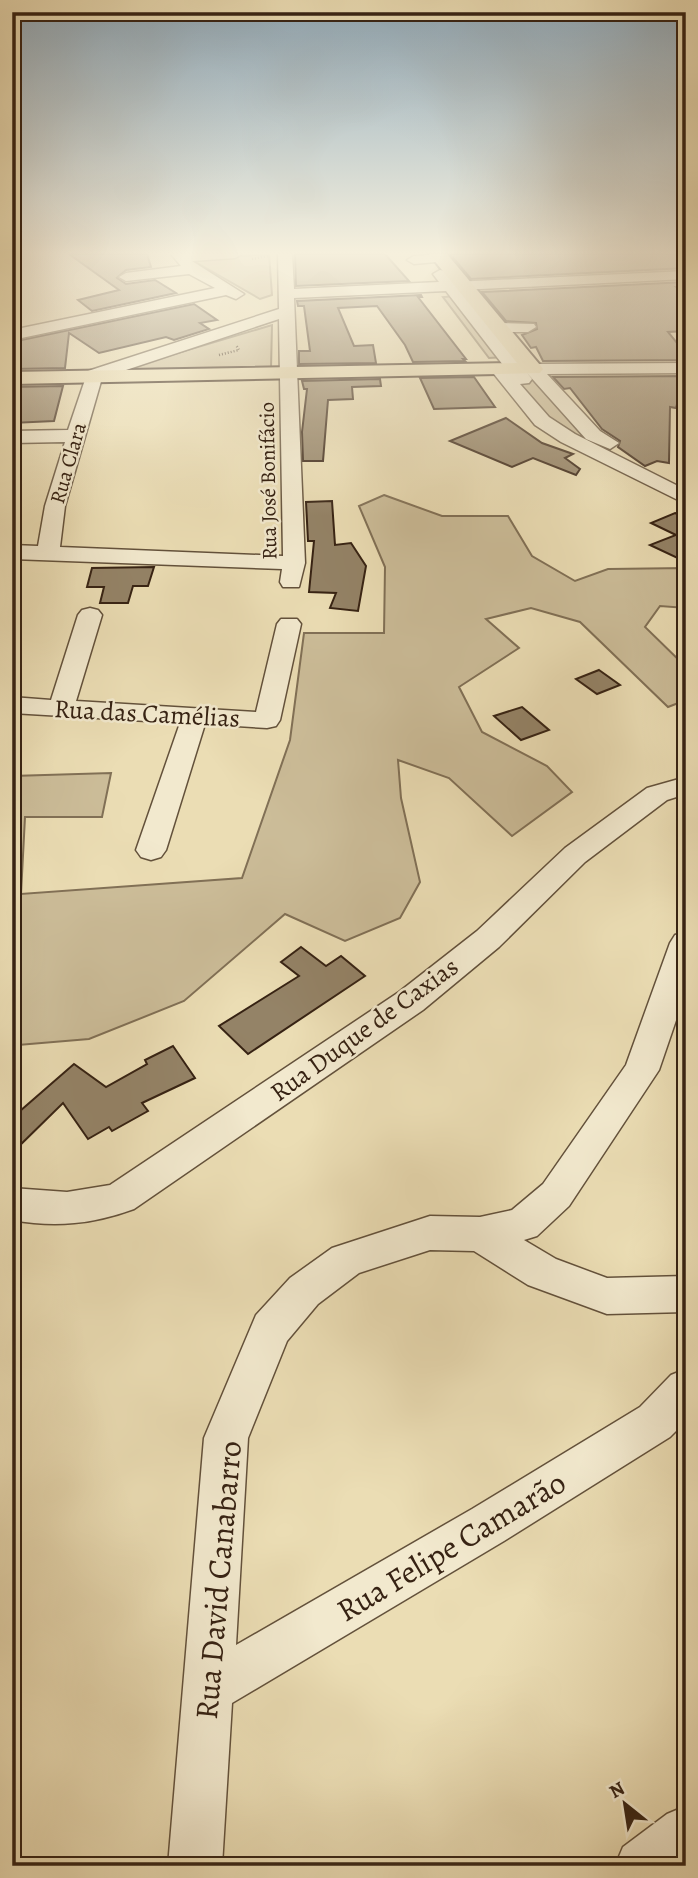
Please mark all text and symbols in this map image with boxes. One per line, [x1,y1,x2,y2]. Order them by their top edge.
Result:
street label: Rua José Bonifácio [253,402,283,560]
street label: Rua Clara [43,419,93,507]
street label: Rua das Camélias [53,691,241,736]
street label: Rua Duque de Caxias [263,949,465,1110]
street label: Rua David Canabarro [184,1439,252,1721]
street label: Rua Felipe Camarão [328,1460,574,1632]
north arrow [590,1770,660,1840]
text: N [605,1775,630,1805]

